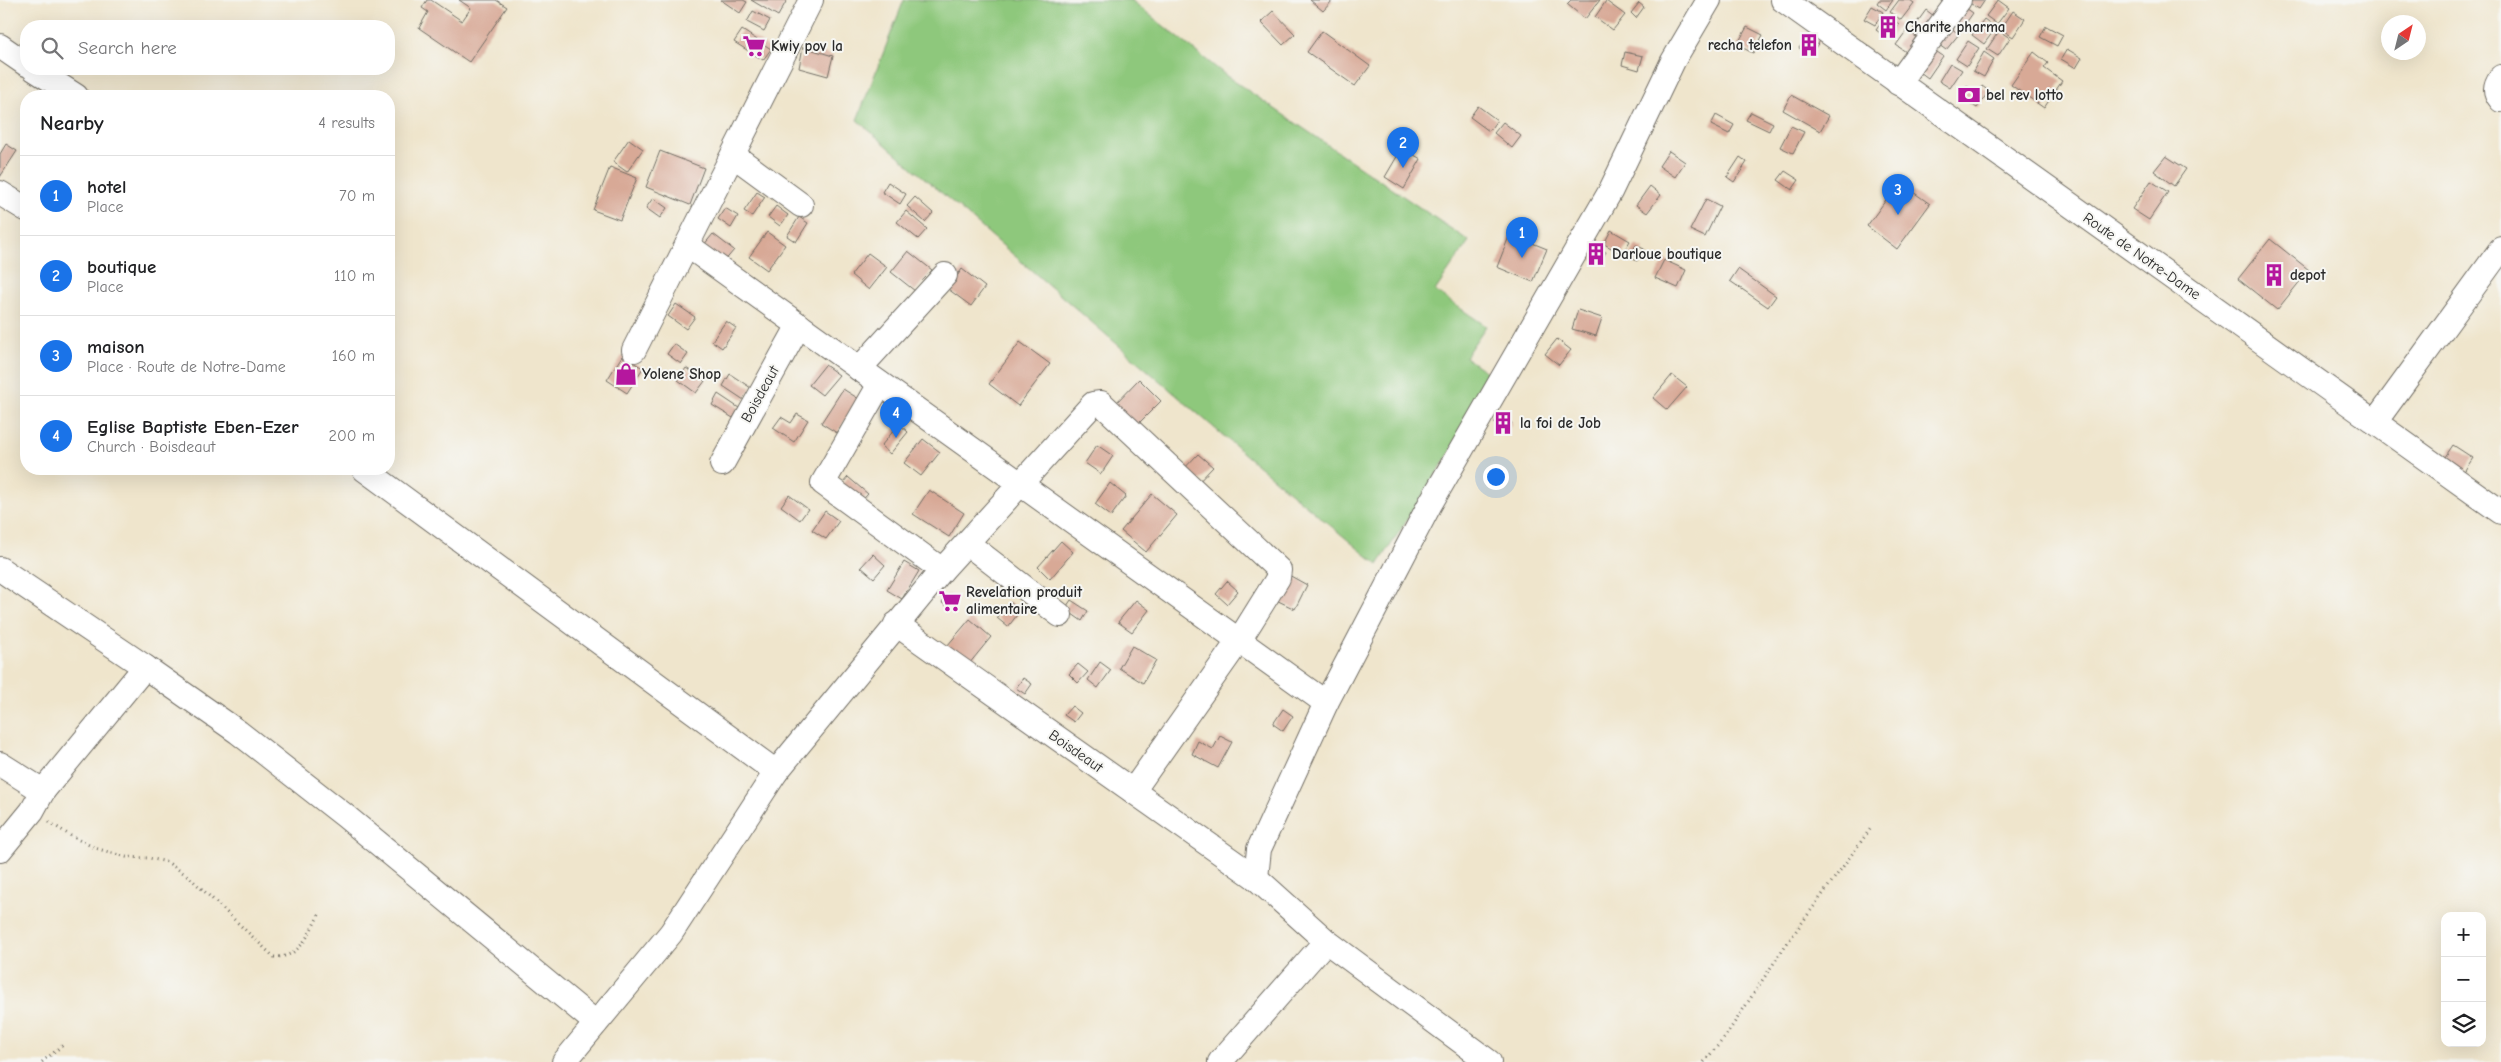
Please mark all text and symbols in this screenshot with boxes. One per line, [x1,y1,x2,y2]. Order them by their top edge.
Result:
building icon: Charite pharma [1875,14,1901,40]
north arrow [2381,15,2426,60]
place label: Charite pharma [1905,18,2005,36]
search box [20,20,395,75]
building icon: recha telefon [1796,32,1822,58]
supermarket icon: Kwiy pov la [741,33,767,59]
icon: search [38,34,66,62]
place label: recha telefon [1708,36,1792,54]
text: Search here [78,37,177,59]
place label: Kwiy pov la [771,37,843,55]
bank icon: bel rev lotto [1956,82,1982,108]
place label: bel rev lotto [1986,86,2064,104]
text: Nearby [40,111,104,135]
text: 4 results [318,114,375,132]
pin: 2 [1387,127,1419,168]
pin: 3 [1882,174,1914,215]
text: hotel [87,176,126,198]
text: 1 [53,187,59,205]
text: 70 m [339,187,375,205]
text: Place [87,198,123,216]
street label: Route de Notre-Dame [2080,209,2205,304]
pin: 1 [1506,217,1538,258]
building icon: Darloue boutique [1583,241,1609,267]
place label: Darloue boutique [1612,245,1722,263]
text: boutique [87,256,156,278]
building icon: depot [2261,262,2287,288]
place label: depot [2290,266,2327,284]
text: 2 [52,267,60,285]
text: 110 m [334,267,375,285]
text: Place [87,278,123,296]
text: maison [87,336,145,358]
text: 3 [52,347,60,365]
text: 160 m [332,347,375,365]
text: Place · Route de Notre-Dame [87,358,286,376]
shop icon: Yolene Shop [613,361,639,387]
street label: Boisdeaut [737,362,783,425]
place label: Yolene Shop [642,365,721,383]
pin: 4 [880,397,912,438]
building icon: la foi de Job [1490,410,1516,436]
place label: la foi de Job [1520,414,1601,432]
text: Eglise Baptiste Eben-Ezer [87,416,299,438]
text: 4 [52,427,60,445]
text: 200 m [329,427,375,445]
text: Church · Boisdeaut [87,438,215,456]
your location [1483,464,1509,490]
place label: Revelation produit alimentaire [966,583,1083,618]
supermarket icon: Revelation produit alimentaire [937,588,963,614]
street label: Boisdeaut [1045,726,1107,777]
map controls [2441,912,2486,1047]
button: + [2441,912,2486,957]
button: − [2441,957,2486,1002]
button: layers [2441,1002,2486,1047]

